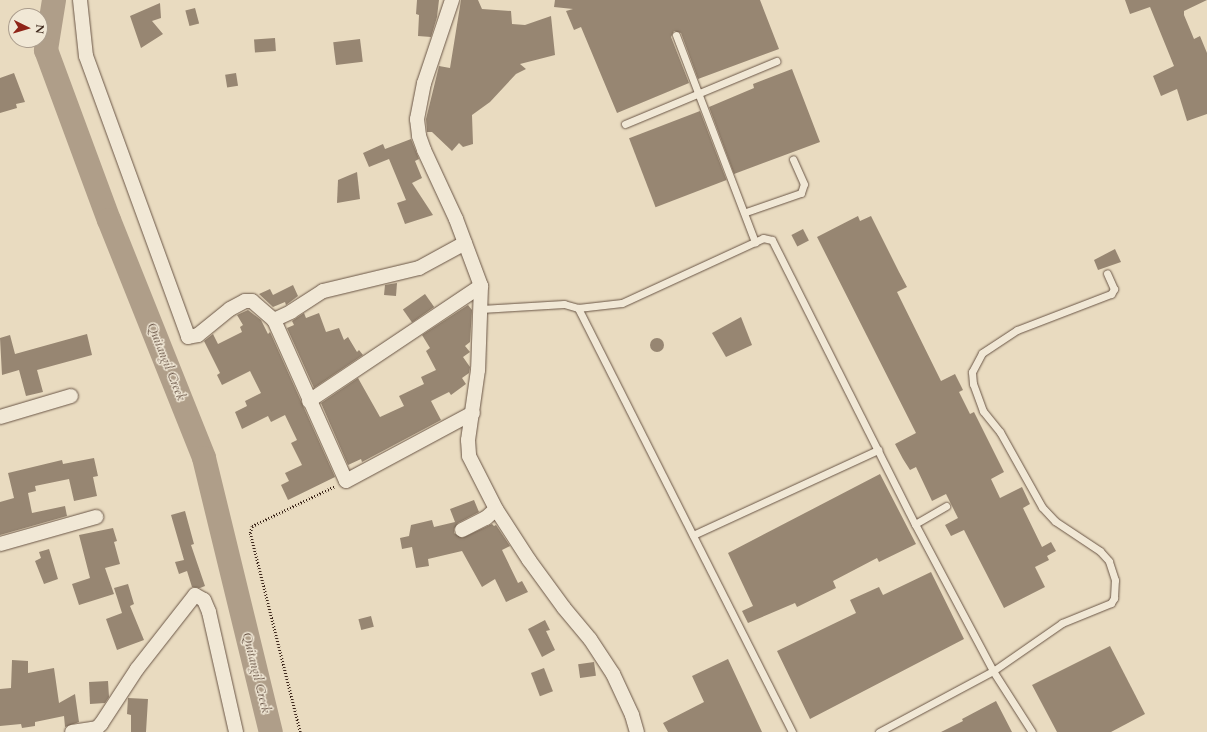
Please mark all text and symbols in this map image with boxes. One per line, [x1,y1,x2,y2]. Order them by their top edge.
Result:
north arrow [8,8,48,48]
text: N [32,24,47,34]
water label: Quitangil Creek [143,321,189,403]
water label: Quitangil Creek [238,631,274,715]

